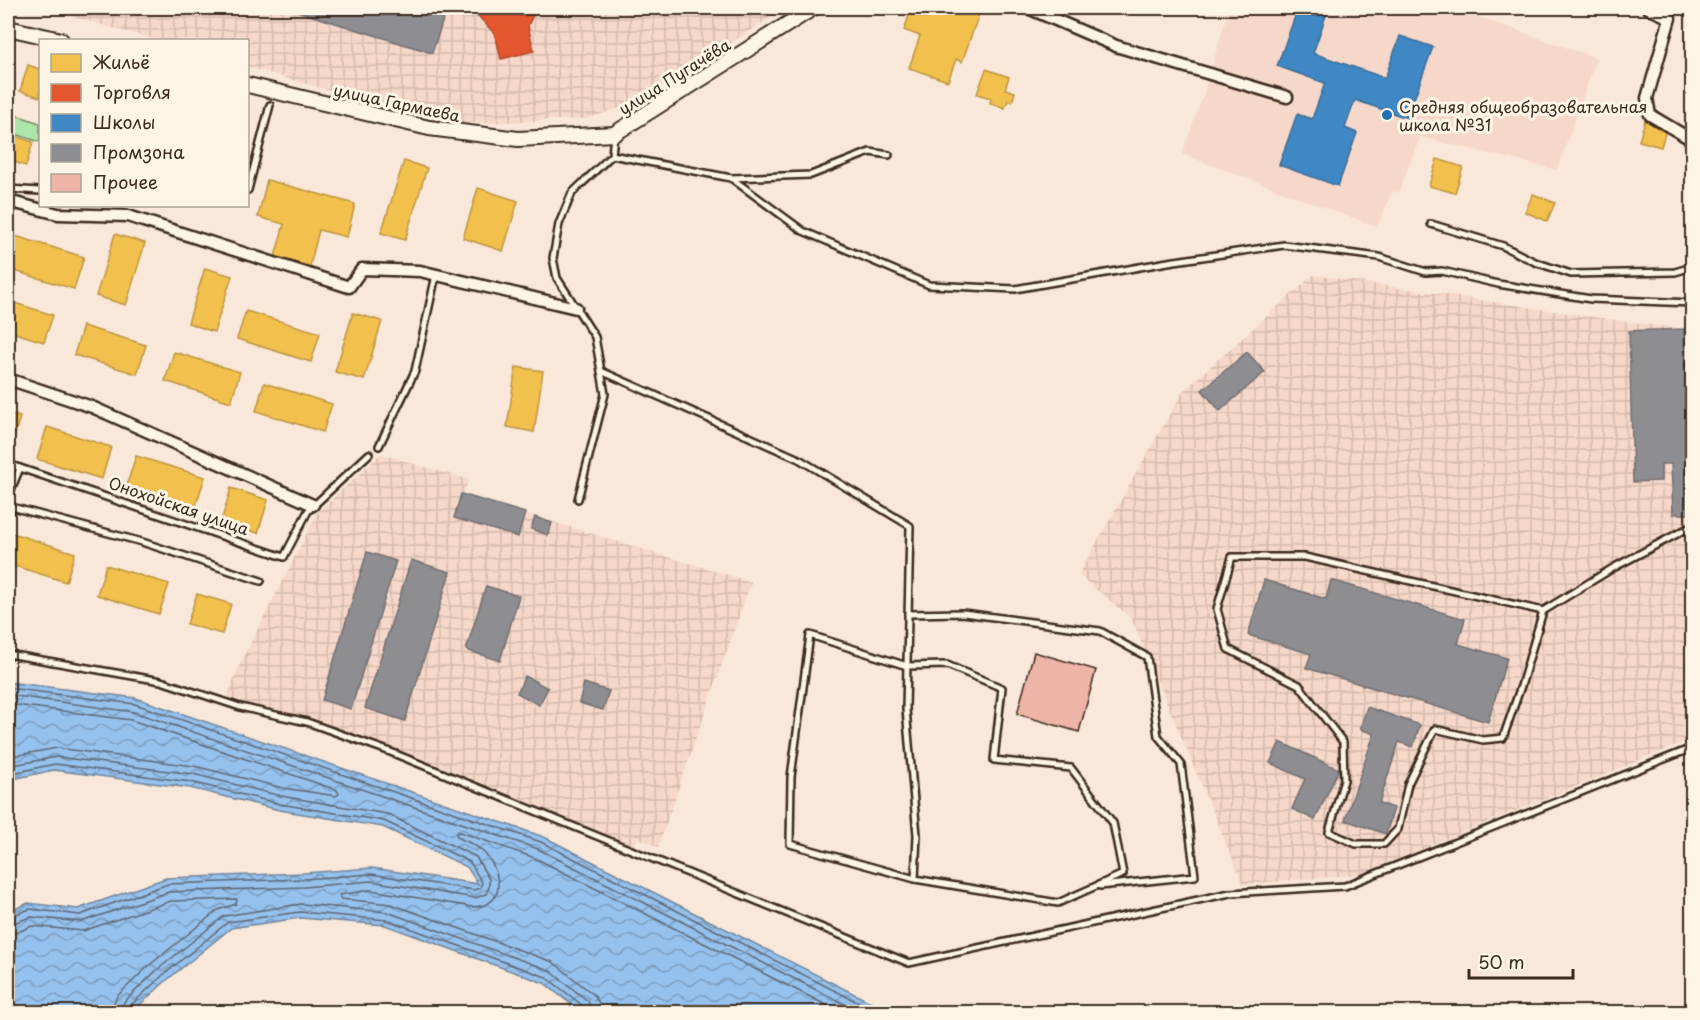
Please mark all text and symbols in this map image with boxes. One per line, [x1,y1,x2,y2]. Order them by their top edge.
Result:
street label: улица Пугачёва [614,32,735,120]
legend [39,39,249,207]
text: Жильё [92,48,150,75]
street label: улица Гармаева [332,77,462,127]
text: Торговля [93,78,171,105]
place label: Средняя общеобразовательная школа №31 [1399,94,1647,136]
text: Школы [93,108,156,135]
marker: Средняя общеобразовательная школа №31 [1380,108,1394,122]
text: Промзона [93,138,185,165]
text: Прочее [93,168,158,195]
street label: Онохойская улица [106,470,252,540]
scale bar [1469,942,1572,980]
text: 50 m [1478,948,1525,975]

